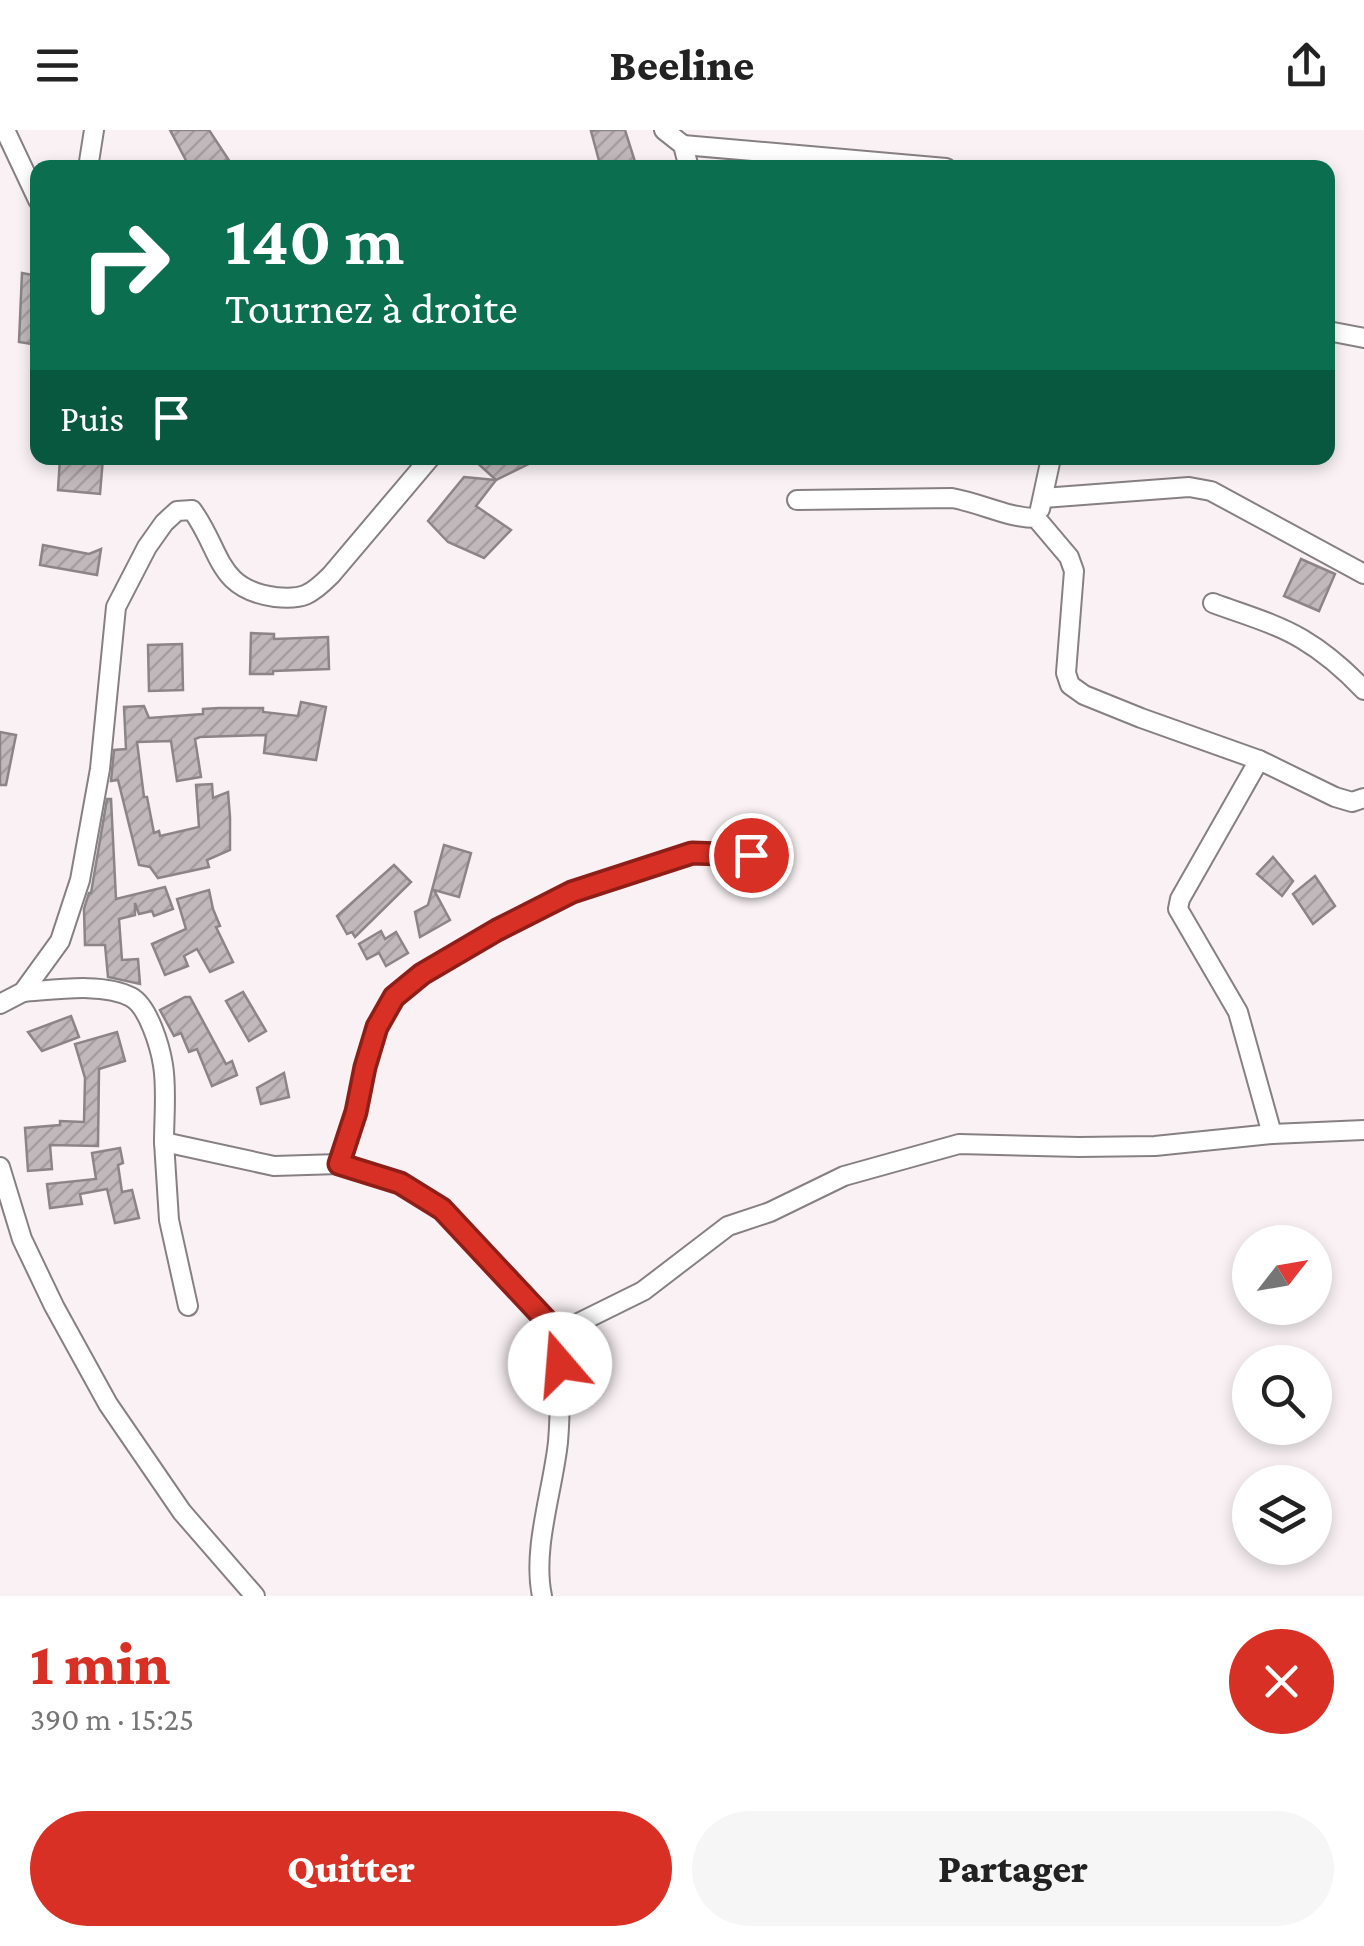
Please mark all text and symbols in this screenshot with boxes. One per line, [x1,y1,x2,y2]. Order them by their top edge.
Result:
icon: menu [30,38,85,93]
icon: share [1279,38,1334,93]
text: Beeline [609,40,755,90]
icon: right [60,200,190,330]
text: 140 m [225,201,404,279]
text: Tournez à droite [225,283,518,333]
icon: arrive [144,390,199,445]
text: Puis [60,397,124,439]
pin [709,813,794,898]
icon: arrive [724,828,779,883]
north arrow [1232,1225,1332,1325]
map controls [1232,1225,1332,1565]
position arrow [508,1312,612,1416]
button: search [1232,1345,1332,1445]
button: layers [1232,1465,1332,1565]
button: close [1229,1629,1334,1734]
text: 1 min [30,1630,170,1697]
text: 390 m · 15:25 [30,1701,194,1737]
button: Quitter [30,1811,672,1926]
button: Partager [692,1811,1334,1926]

